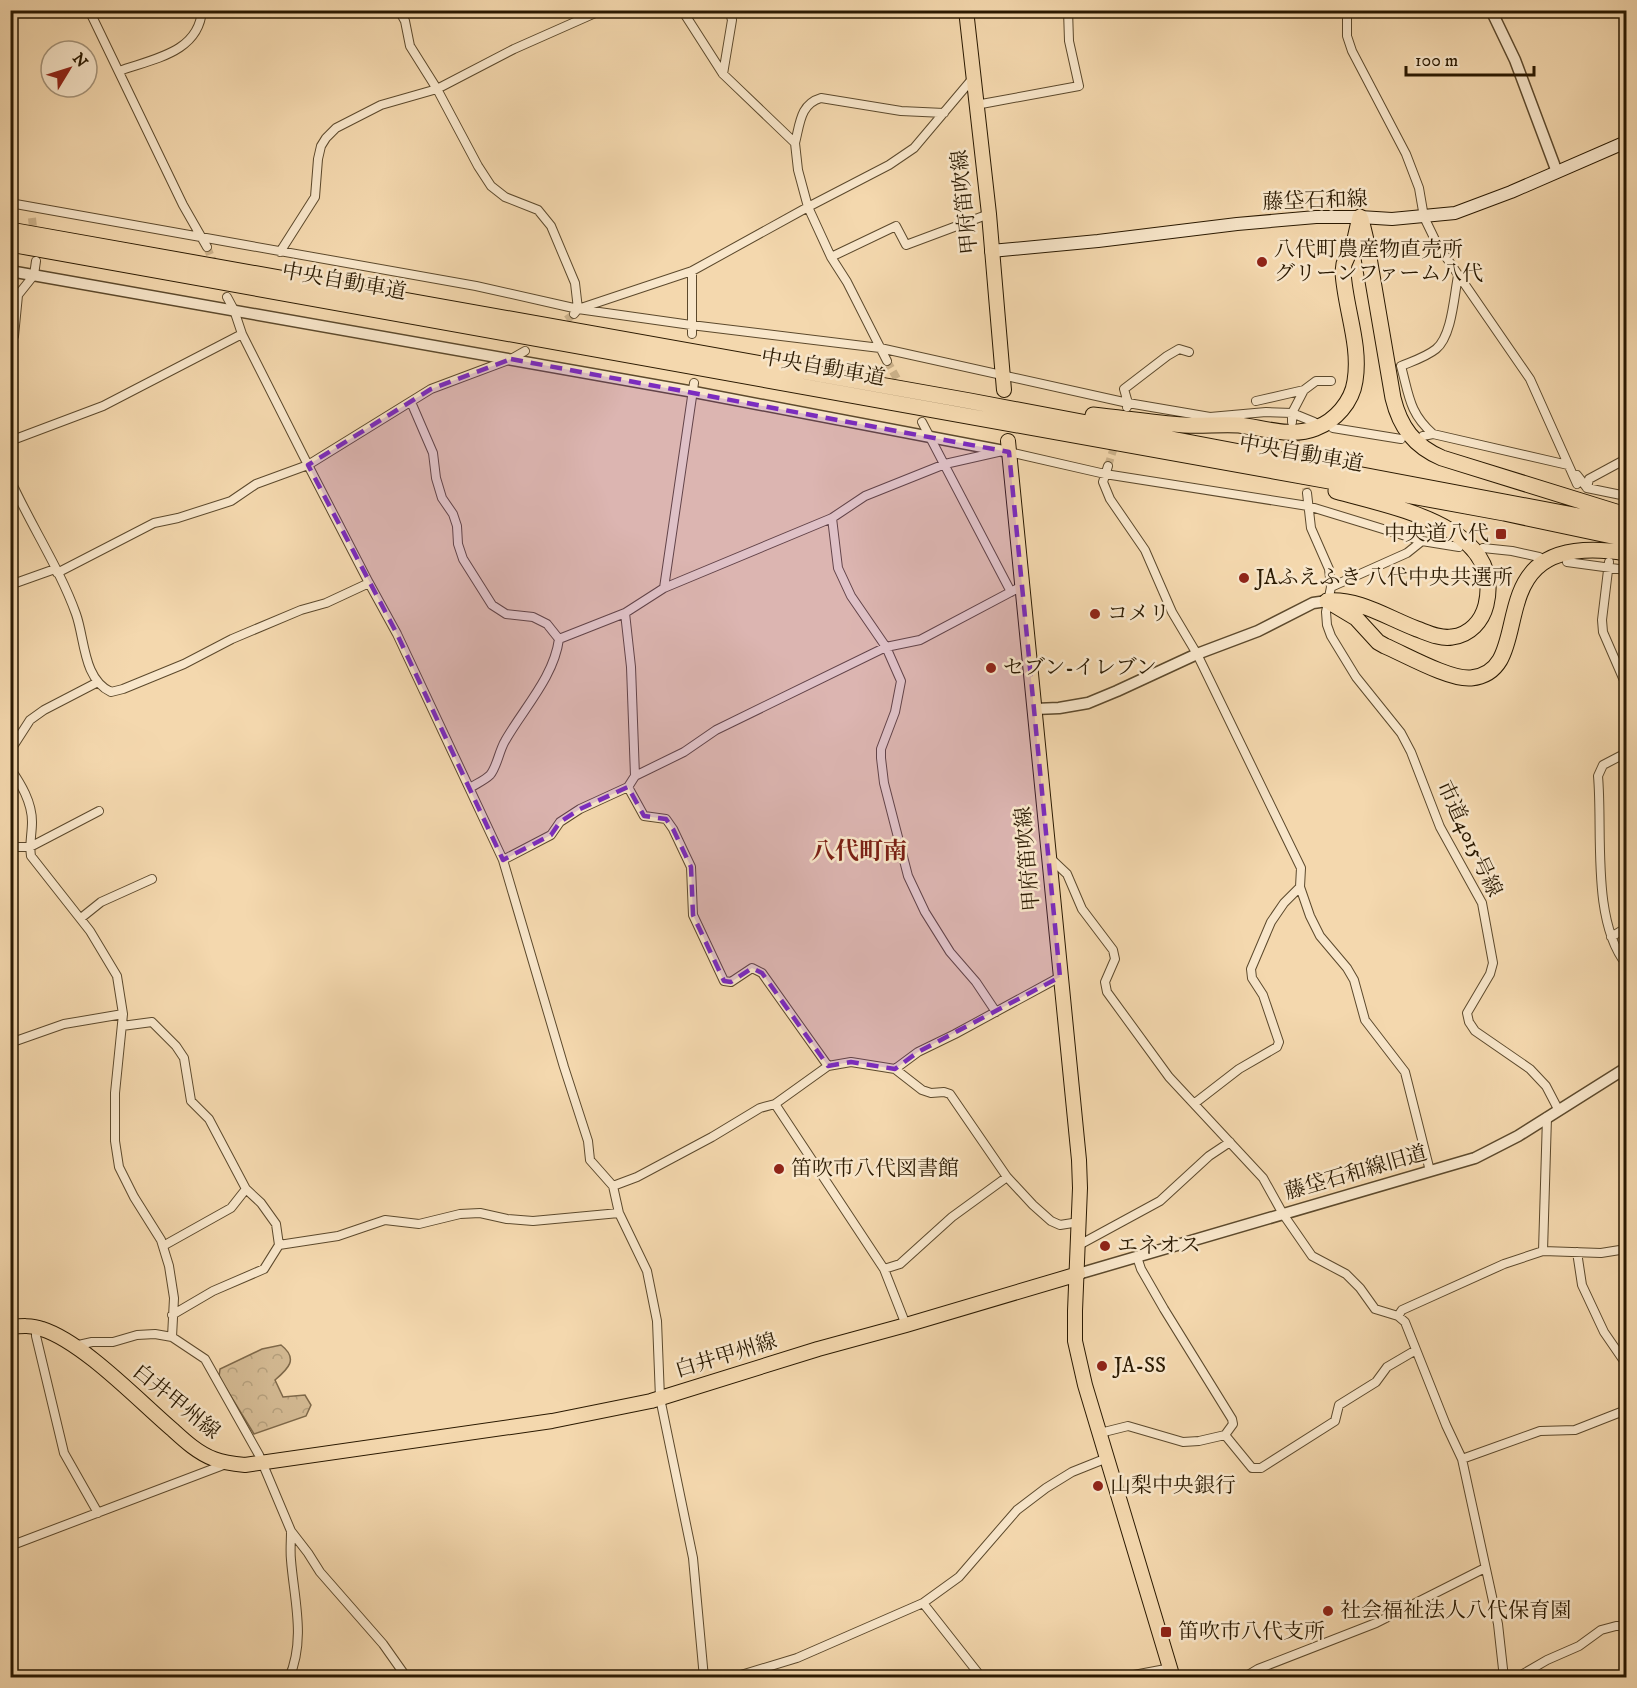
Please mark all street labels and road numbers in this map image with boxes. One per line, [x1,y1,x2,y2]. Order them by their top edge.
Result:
street label: 甲府笛吹線 [947,148,983,256]
street label: 藤垈石和線 [1262,186,1368,216]
street label: 中央自動車道 [280,258,408,306]
street label: 中央自動車道 [759,344,887,392]
street label: 中央自動車道 [1237,430,1365,478]
street label: 市道4015号線 [1431,777,1507,901]
street label: 甲府笛吹線 [1010,806,1046,912]
street label: 藤垈石和線旧道 [1282,1140,1430,1206]
street label: 白井甲州線 [672,1328,780,1384]
street label: 白井甲州線 [127,1359,225,1445]

